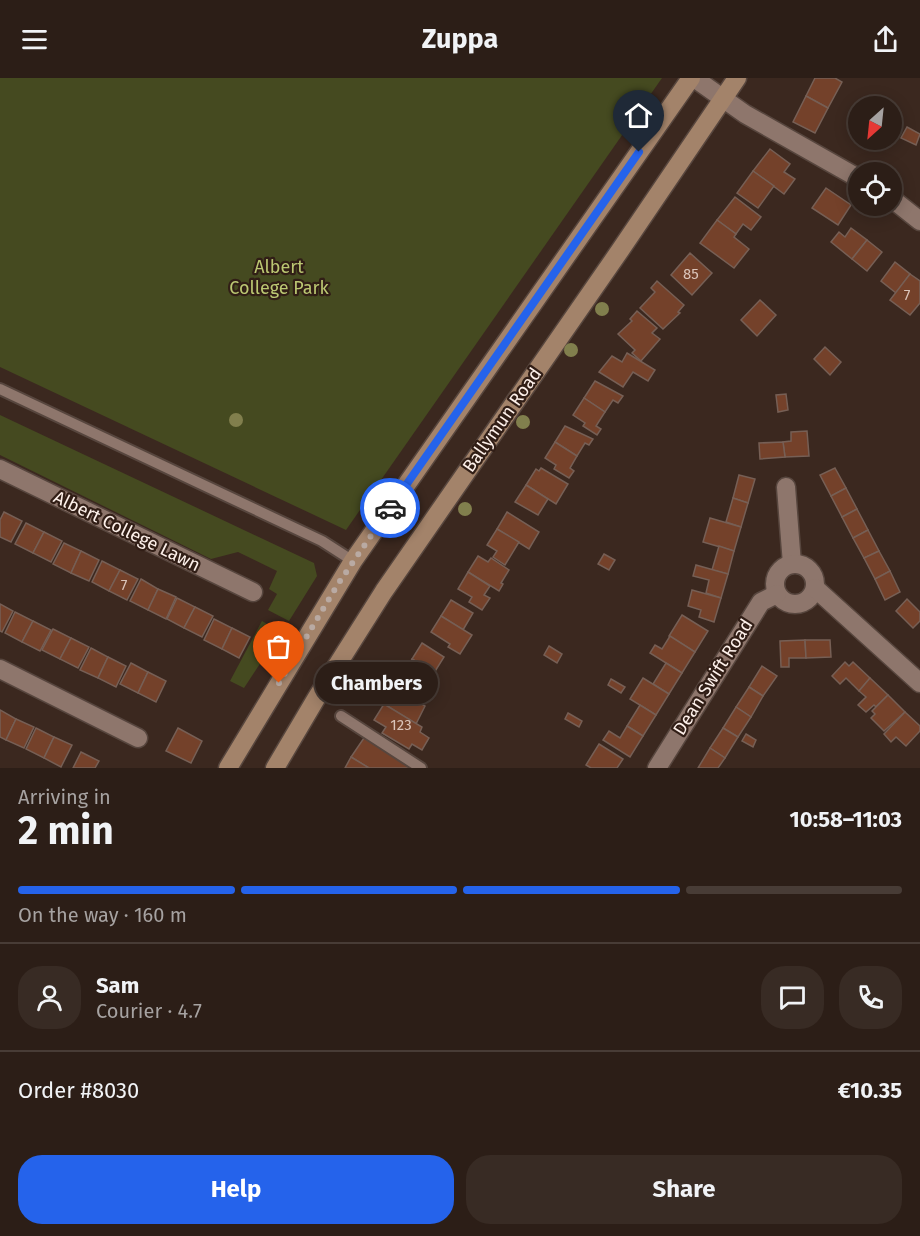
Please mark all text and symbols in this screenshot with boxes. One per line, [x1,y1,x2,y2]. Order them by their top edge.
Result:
icon: menu [18,23,51,56]
text: Zuppa [422,23,498,55]
icon: share [869,23,902,56]
pin [613,90,664,152]
north arrow [848,96,902,150]
map controls [848,96,902,216]
icon: home [622,99,655,132]
button: locate [848,162,902,216]
park label: Albert College Park [229,256,330,299]
house number: 85 [683,265,699,283]
house number: 7 [904,286,911,304]
street label: Ballymun Road [458,364,546,476]
courier [360,478,420,538]
street label: Albert College Lawn [50,486,204,576]
icon: car [374,492,407,525]
house number: 7 [121,576,128,594]
street label: Dean Swift Road [668,615,758,739]
pin [253,621,304,683]
icon: bag [262,630,295,663]
callout: Chambers [315,662,438,704]
text: Chambers [331,671,422,695]
house number: 123 [390,716,412,734]
text: Arriving in [18,785,111,809]
text: 10:58–11:03 [790,806,902,833]
text: 2 min [18,808,114,854]
text: On the way · 160 m [18,903,187,927]
button: person [18,966,81,1029]
button: chat [761,966,824,1029]
button: phone [839,966,902,1029]
text: Sam [96,972,139,999]
text: Courier · 4.7 [96,999,202,1023]
text: Order #8030 [18,1077,139,1104]
text: €10.35 [838,1077,902,1104]
button: Help [18,1155,454,1224]
button: Share [466,1155,902,1224]

